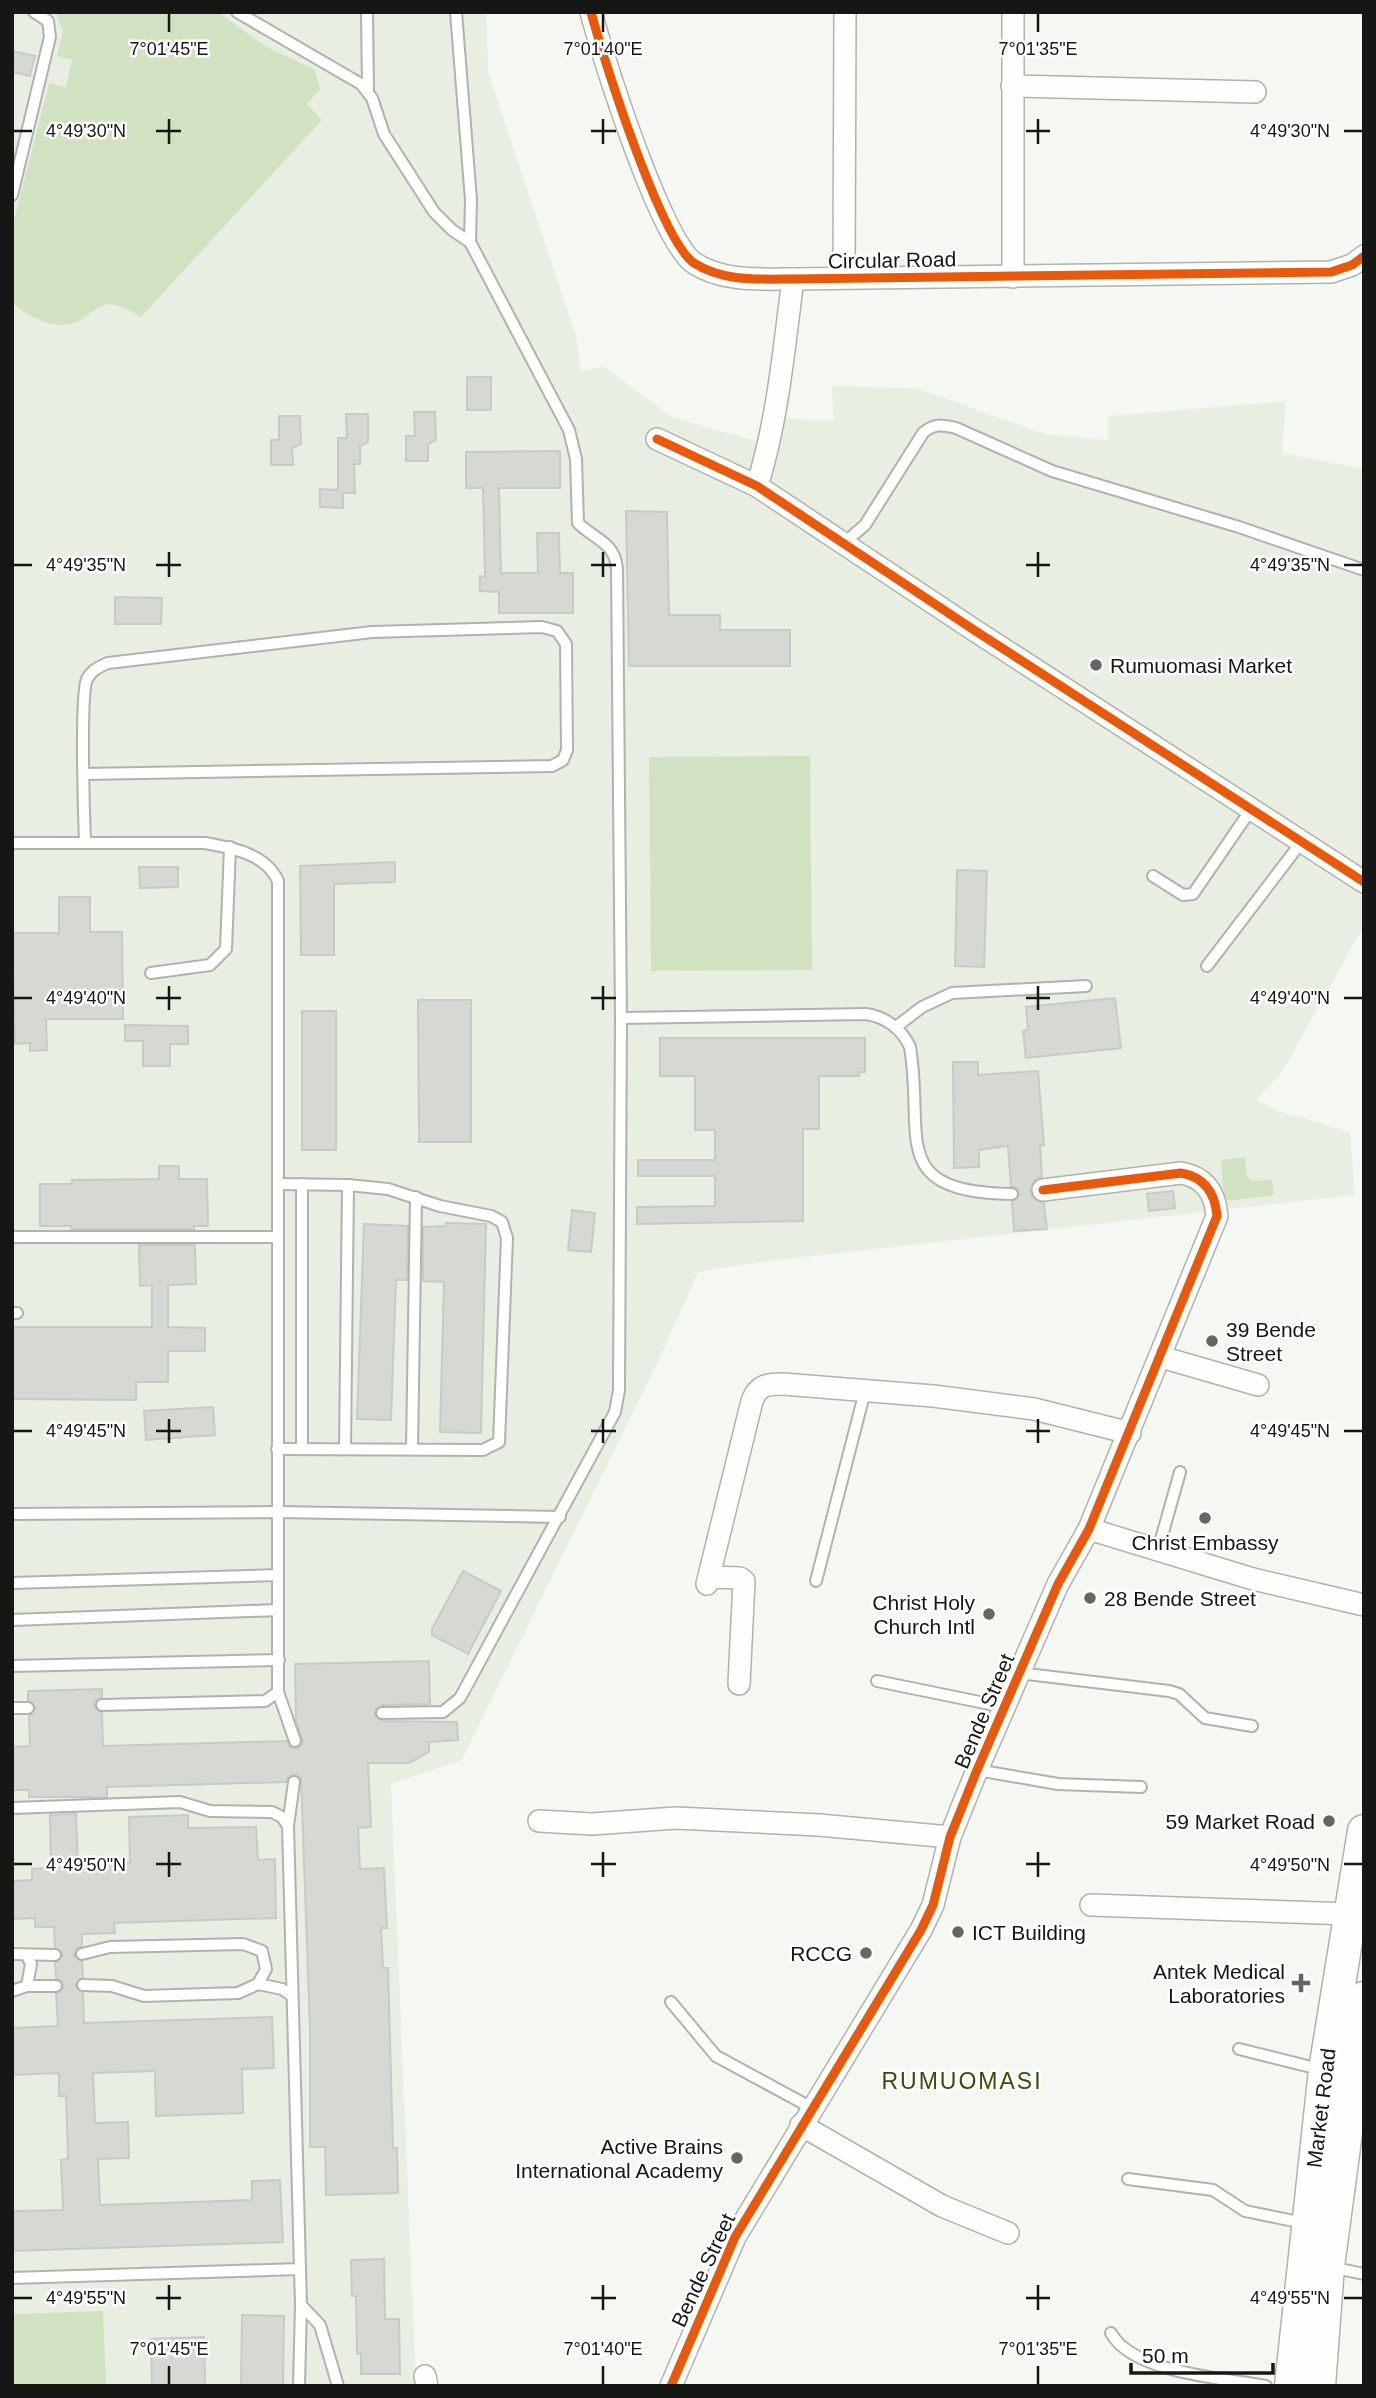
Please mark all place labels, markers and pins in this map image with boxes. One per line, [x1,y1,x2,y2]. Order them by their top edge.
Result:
place label: Rumuomasi Market [1110,654,1292,677]
marker: Rumuomasi Market [1088,657,1104,673]
place label: 39 Bende Street [1226,1318,1316,1365]
marker: 39 Bende Street [1204,1333,1220,1349]
marker: Christ Embassy [1197,1510,1213,1526]
place label: Christ Embassy [1131,1531,1279,1554]
place label: 28 Bende Street [1104,1587,1256,1610]
marker: 28 Bende Street [1082,1590,1098,1606]
place label: Christ Holy Church Intl [872,1591,975,1638]
marker: Christ Holy Church Intl [981,1606,997,1622]
place label: 59 Market Road [1166,1810,1315,1833]
marker: 59 Market Road [1321,1813,1337,1829]
place label: ICT Building [972,1921,1086,1944]
marker: ICT Building [950,1924,966,1940]
place label: RCCG [790,1942,852,1965]
marker: RCCG [858,1945,874,1961]
place label: Antek Medical Laboratories [1153,1960,1285,2007]
marker: Antek Medical Laboratories [1291,1973,1311,1993]
place label: Active Brains International Academy [515,2135,723,2182]
marker: Active Brains International Academy [729,2150,745,2166]

